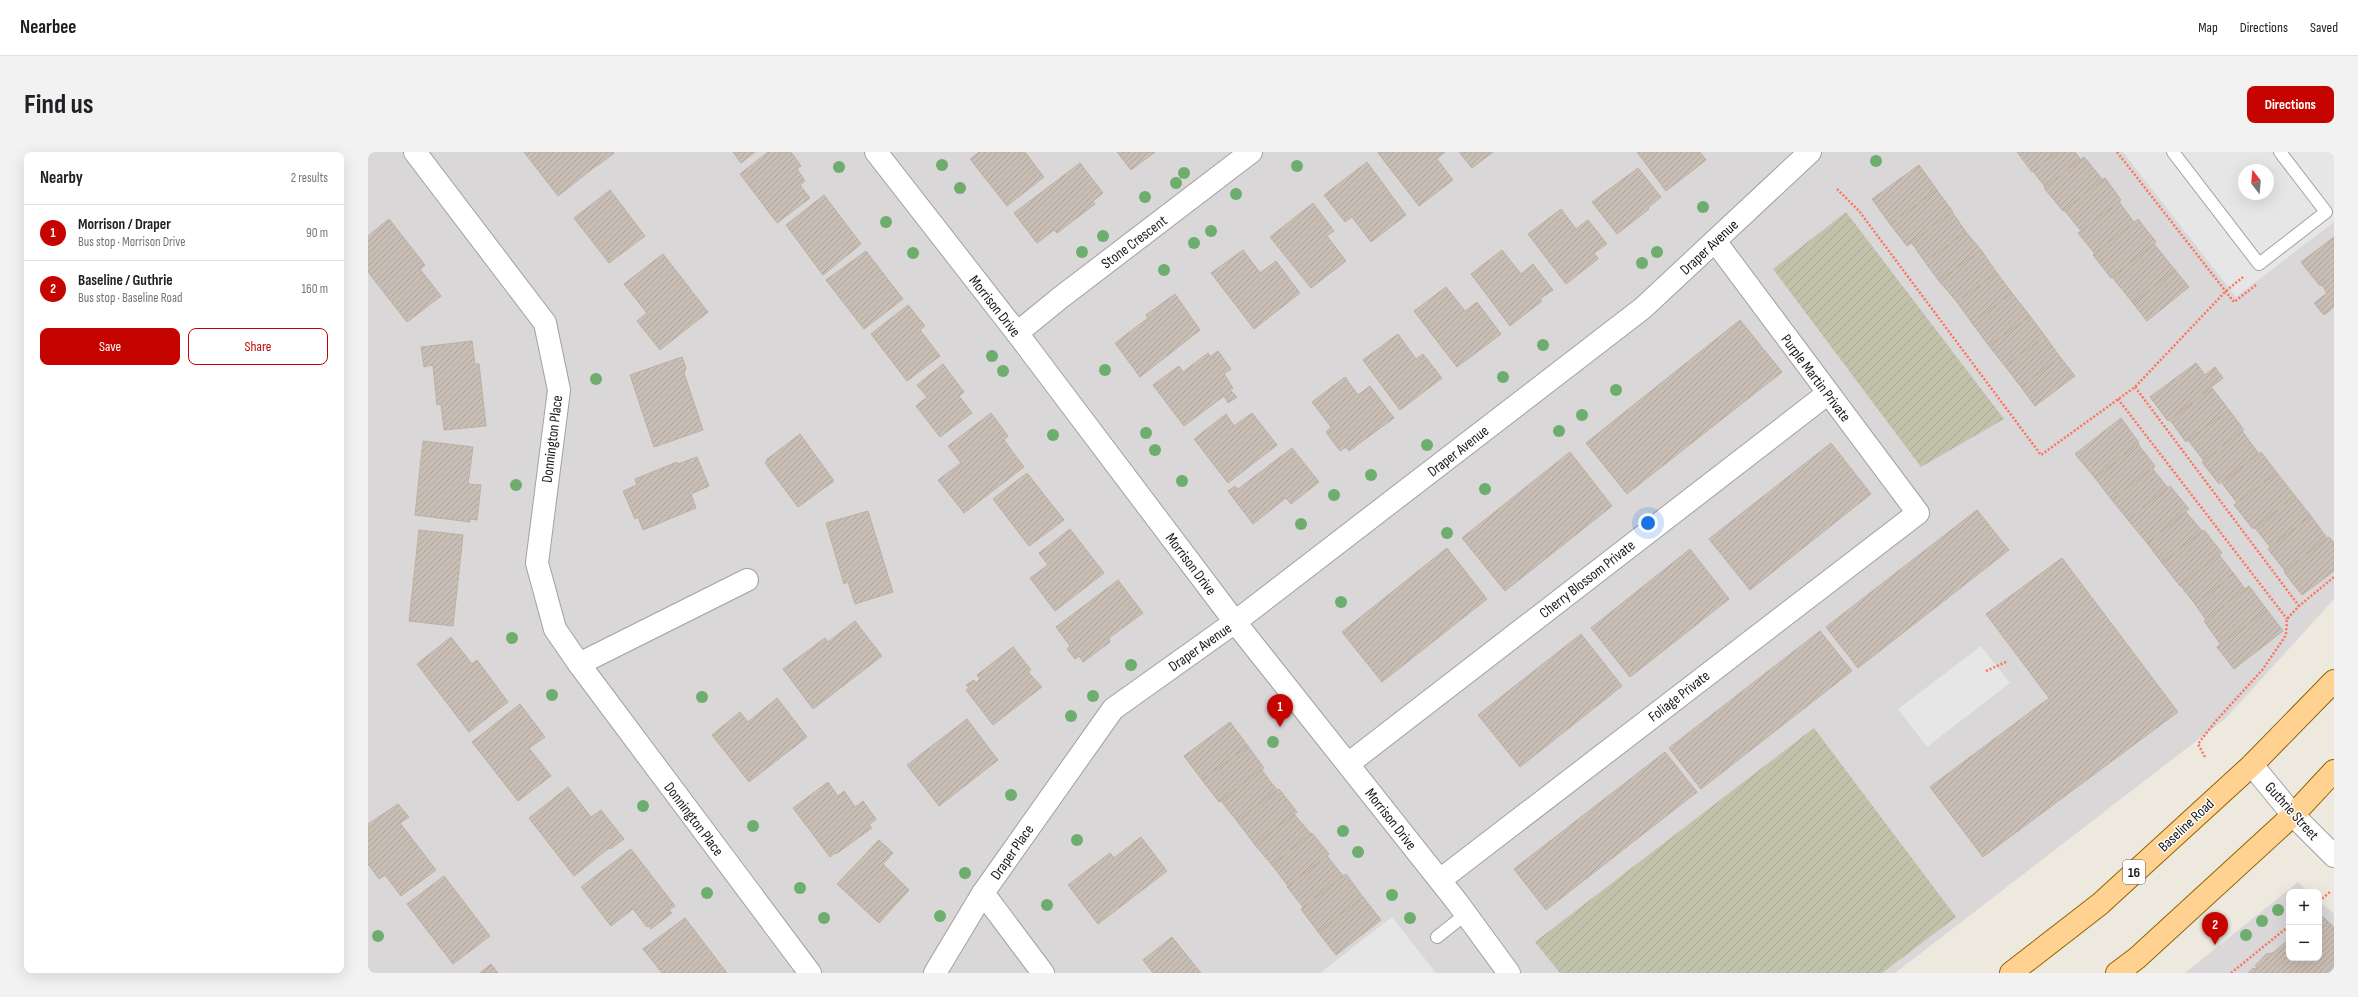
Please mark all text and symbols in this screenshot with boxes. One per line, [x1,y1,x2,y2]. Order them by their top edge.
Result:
text: Nearbee [20,16,76,39]
text: Map [2198,19,2218,36]
text: Directions [2240,19,2288,36]
text: Saved [2310,19,2338,36]
button: Directions [2247,86,2334,123]
text: Find us [24,88,93,121]
north arrow [2238,164,2274,200]
text: Nearby [40,168,83,188]
text: 2 results [291,170,328,186]
street label: Stone Crescent [1098,211,1171,273]
text: Morrison / Draper [78,215,171,234]
street label: Draper Avenue [1676,216,1742,279]
text: 1 [50,225,56,241]
text: 90 m [306,225,328,241]
text: Bus stop · Morrison Drive [78,234,185,250]
text: Baseline / Guthrie [78,271,173,290]
street label: Morrison Drive [965,272,1025,341]
text: 2 [50,281,56,297]
text: 160 m [302,281,328,297]
text: Bus stop · Baseline Road [78,290,182,306]
button: Save [40,328,180,365]
button: Share [188,328,328,365]
street label: Purple Martin Private [1776,331,1855,426]
street label: Donnington Place [538,394,567,484]
street label: Draper Avenue [1424,421,1493,481]
your location [1638,513,1658,533]
street label: Morrison Drive [1161,529,1220,599]
street label: Cherry Blossom Private [1536,536,1639,623]
street label: Draper Avenue [1165,619,1236,676]
street label: Foliage Private [1645,666,1714,726]
pin: 1 [1267,694,1293,727]
street label: Donnington Place [660,778,728,860]
street label: Guthrie Street [2260,778,2323,845]
street label: Morrison Drive [1361,785,1421,854]
street label: Baseline Road [2154,795,2218,856]
street label: Draper Place [987,821,1038,884]
road number: 16 [2123,860,2145,884]
map controls [2286,889,2322,961]
button: + [2286,889,2322,925]
pin: 2 [2202,912,2228,945]
button: − [2286,925,2322,961]

